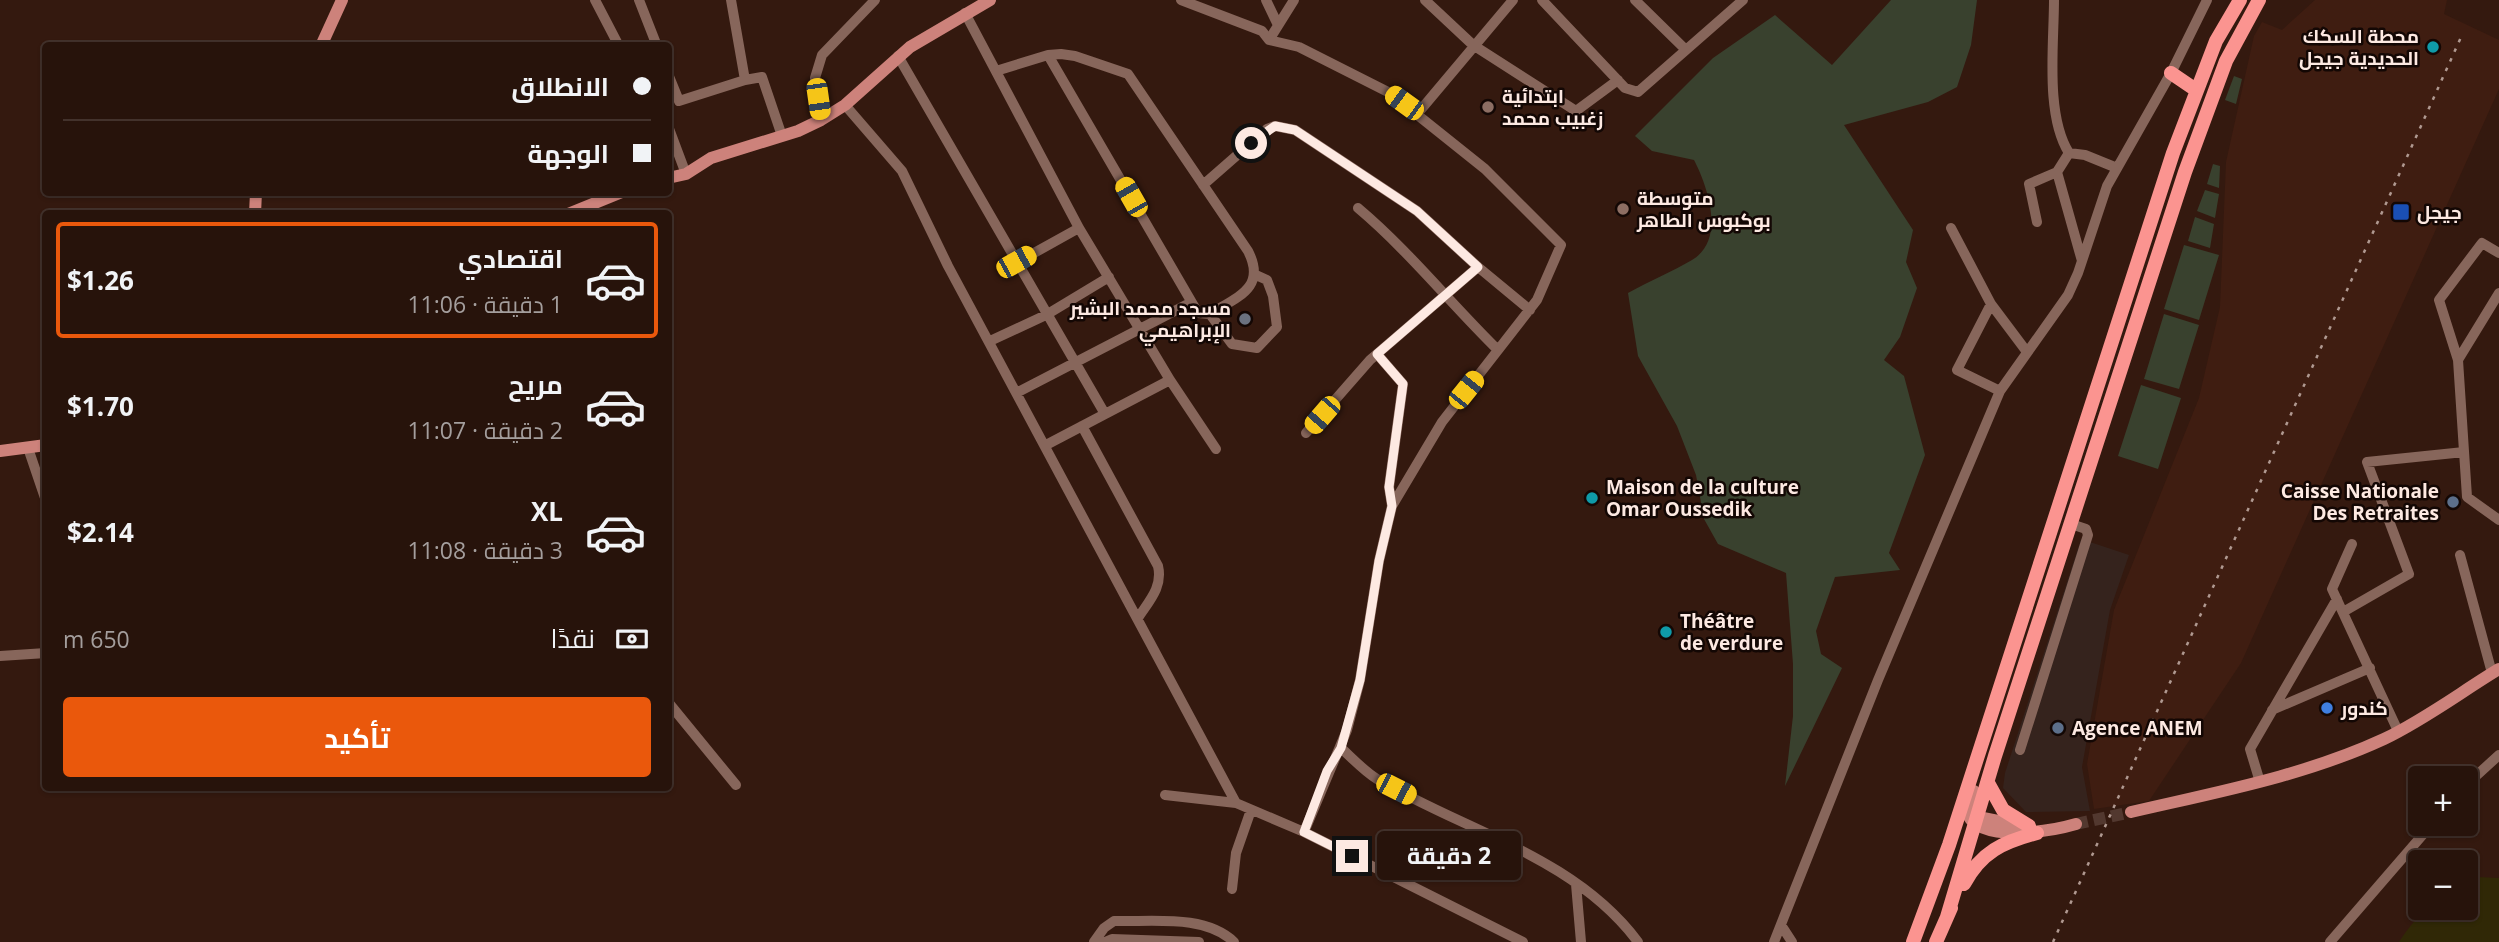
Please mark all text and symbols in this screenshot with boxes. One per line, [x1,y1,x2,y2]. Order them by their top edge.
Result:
place label: محطة السكك الحديدية جيجل [2299,23,2419,71]
marker: محطة السكك الحديدية جيجل [2425,39,2441,55]
text: الانطلاق [511,68,609,104]
car [805,77,832,121]
car [1381,82,1428,124]
place label: ابتدائية زغبيب محمد [1502,83,1603,131]
marker: ابتدائية زغبيب محمد [1480,99,1496,115]
route start [1235,127,1267,159]
text: الوجهة [528,135,609,171]
car [1112,174,1151,220]
place label: متوسطة بوكبوس الطاهر [1636,185,1771,233]
place label: جيجل [2417,199,2462,225]
marker: متوسطة بوكبوس الطاهر [1615,201,1631,217]
marker: جيجل [2391,202,2411,222]
text: اقتصادي [458,240,563,276]
car [993,243,1040,281]
icon: car [584,249,647,312]
text: $1.26 [67,262,134,298]
text: 1 دقيقة · 11:06 [407,288,563,320]
place label: مسجد محمد البشير الإبراهيمي [1069,295,1231,346]
marker: مسجد محمد البشير الإبراهيمي [1237,311,1253,327]
text: مريح [508,366,563,402]
car [1445,367,1488,413]
icon: car [584,375,647,438]
text: $1.70 [67,388,134,424]
car [1301,392,1344,438]
text: 2 دقيقة · 11:07 [407,414,563,446]
place label: Maison de la culture Omar Oussedik [1606,474,1799,522]
place label: Caisse Nationale Des Retraites [2281,478,2439,526]
marker: Maison de la culture Omar Oussedik [1584,490,1600,506]
text: XL [531,493,563,529]
marker: Caisse Nationale Des Retraites [2445,494,2461,510]
icon: car [584,501,647,564]
text: $2.14 [67,514,134,550]
text: 3 دقيقة · 11:08 [407,534,563,566]
place label: Théâtre de verdure [1680,608,1783,656]
text: نقدًا [551,620,595,656]
icon: cash [613,620,651,658]
text: 650 m [63,623,130,655]
marker: Théâtre de verdure [1658,624,1674,640]
place label: كندور [2340,695,2388,721]
button: تأكيد [63,697,651,777]
marker: كندور [2319,700,2335,716]
place label: Agence ANEM [2072,715,2203,741]
marker: Agence ANEM [2050,720,2066,736]
map controls [2408,766,2478,920]
button: + [2408,766,2478,836]
car [1373,770,1420,808]
callout: 2 دقيقة [1376,832,1520,880]
text: 2 دقيقة [1407,839,1491,871]
route end [1336,840,1368,872]
button: − [2408,850,2478,920]

